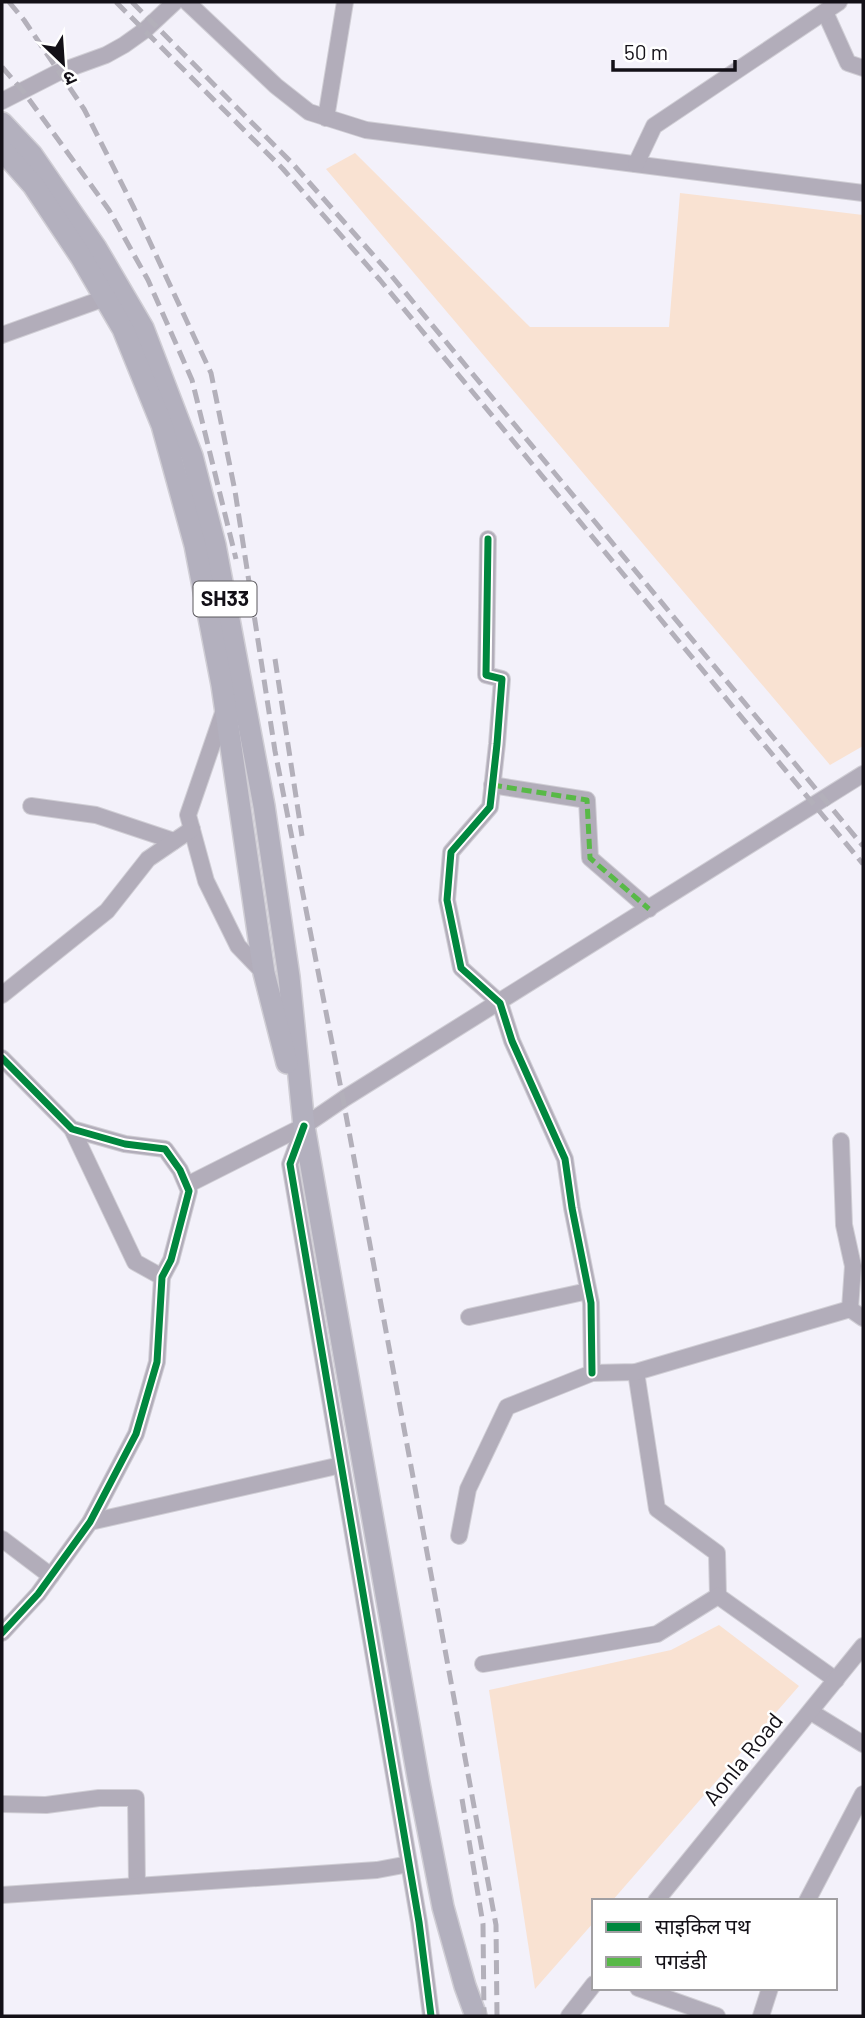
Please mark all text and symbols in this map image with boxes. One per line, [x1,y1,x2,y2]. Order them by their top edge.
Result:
north arrow [28,28,98,98]
scale bar [613,28,736,72]
text: 50 m [624,39,668,64]
text: उ [60,66,80,92]
road number: SH33 [194,582,256,616]
street label: Aonla Road [696,1706,788,1810]
legend [592,1899,837,1990]
text: साइकिल पथ [655,1913,751,1938]
text: पगडंडी [655,1948,707,1973]

